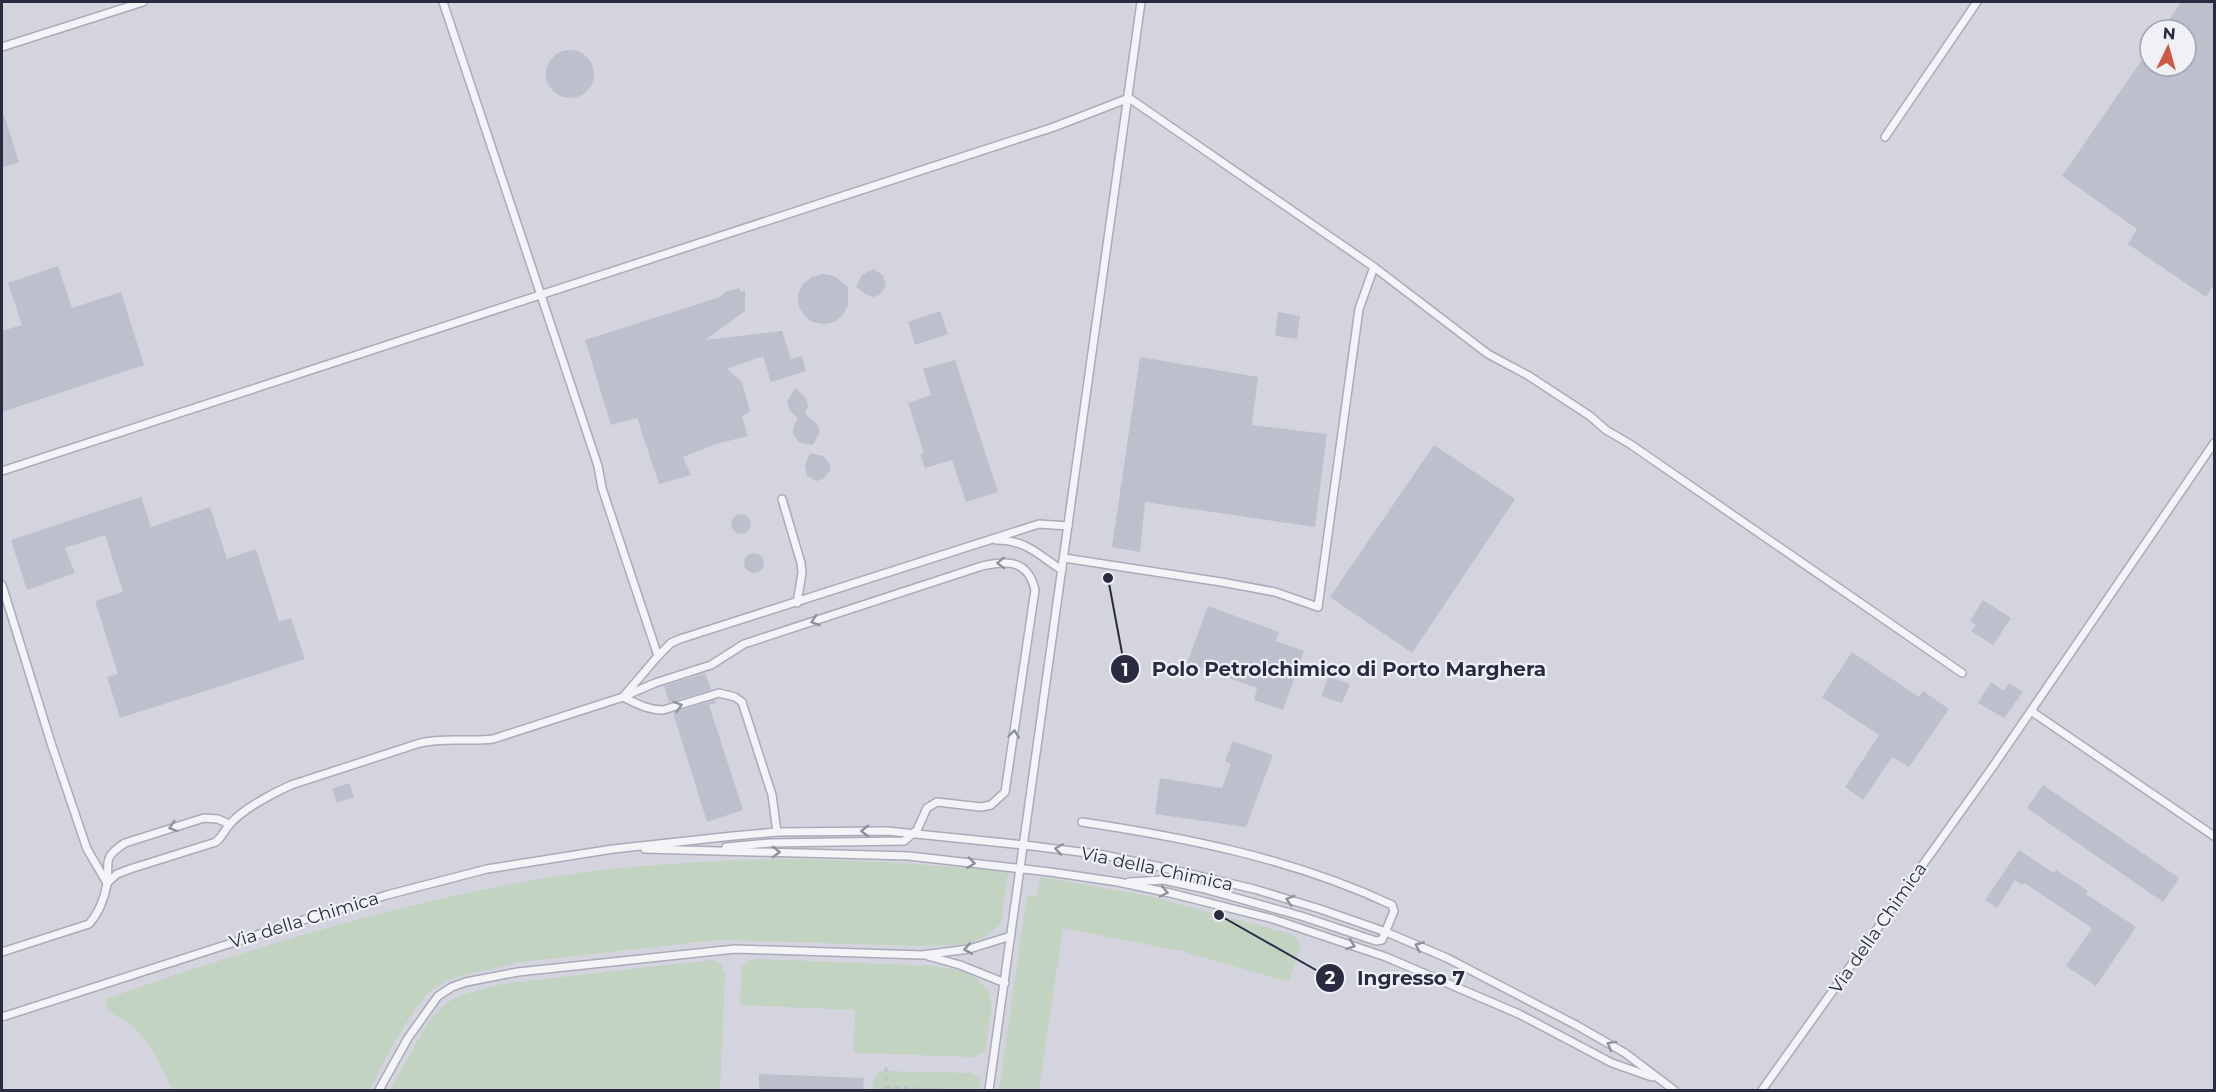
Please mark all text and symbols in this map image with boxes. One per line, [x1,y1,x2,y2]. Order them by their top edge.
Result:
north arrow [2138,18,2198,78]
text: N [2162,24,2177,44]
one-way arrow [996,557,1005,570]
one-way arrow [810,613,821,626]
callout: Polo Petrolchimico di Porto Marghera [1110,650,1558,688]
text: Polo Petrolchimico di Porto Marghera [1152,657,1546,681]
text: 1 [1121,659,1129,681]
one-way arrow [672,700,683,713]
one-way arrow [1007,730,1019,739]
one-way arrow [169,820,179,833]
one-way arrow [860,825,869,837]
street label: Via della Chimica [1079,842,1235,896]
one-way arrow [1054,844,1064,856]
one-way arrow [772,846,781,858]
one-way arrow [966,856,975,869]
street label: Via della Chimica [1825,858,1931,998]
one-way arrow [1158,885,1168,898]
street label: Via della Chimica [227,887,381,953]
one-way arrow [1285,895,1296,907]
one-way arrow [1345,937,1356,950]
one-way arrow [1414,941,1425,953]
one-way arrow [963,942,973,955]
callout: Ingresso 7 [1315,959,1477,997]
text: Ingresso 7 [1357,966,1465,990]
text: 2 [1325,967,1336,989]
one-way arrow [1607,1040,1617,1052]

